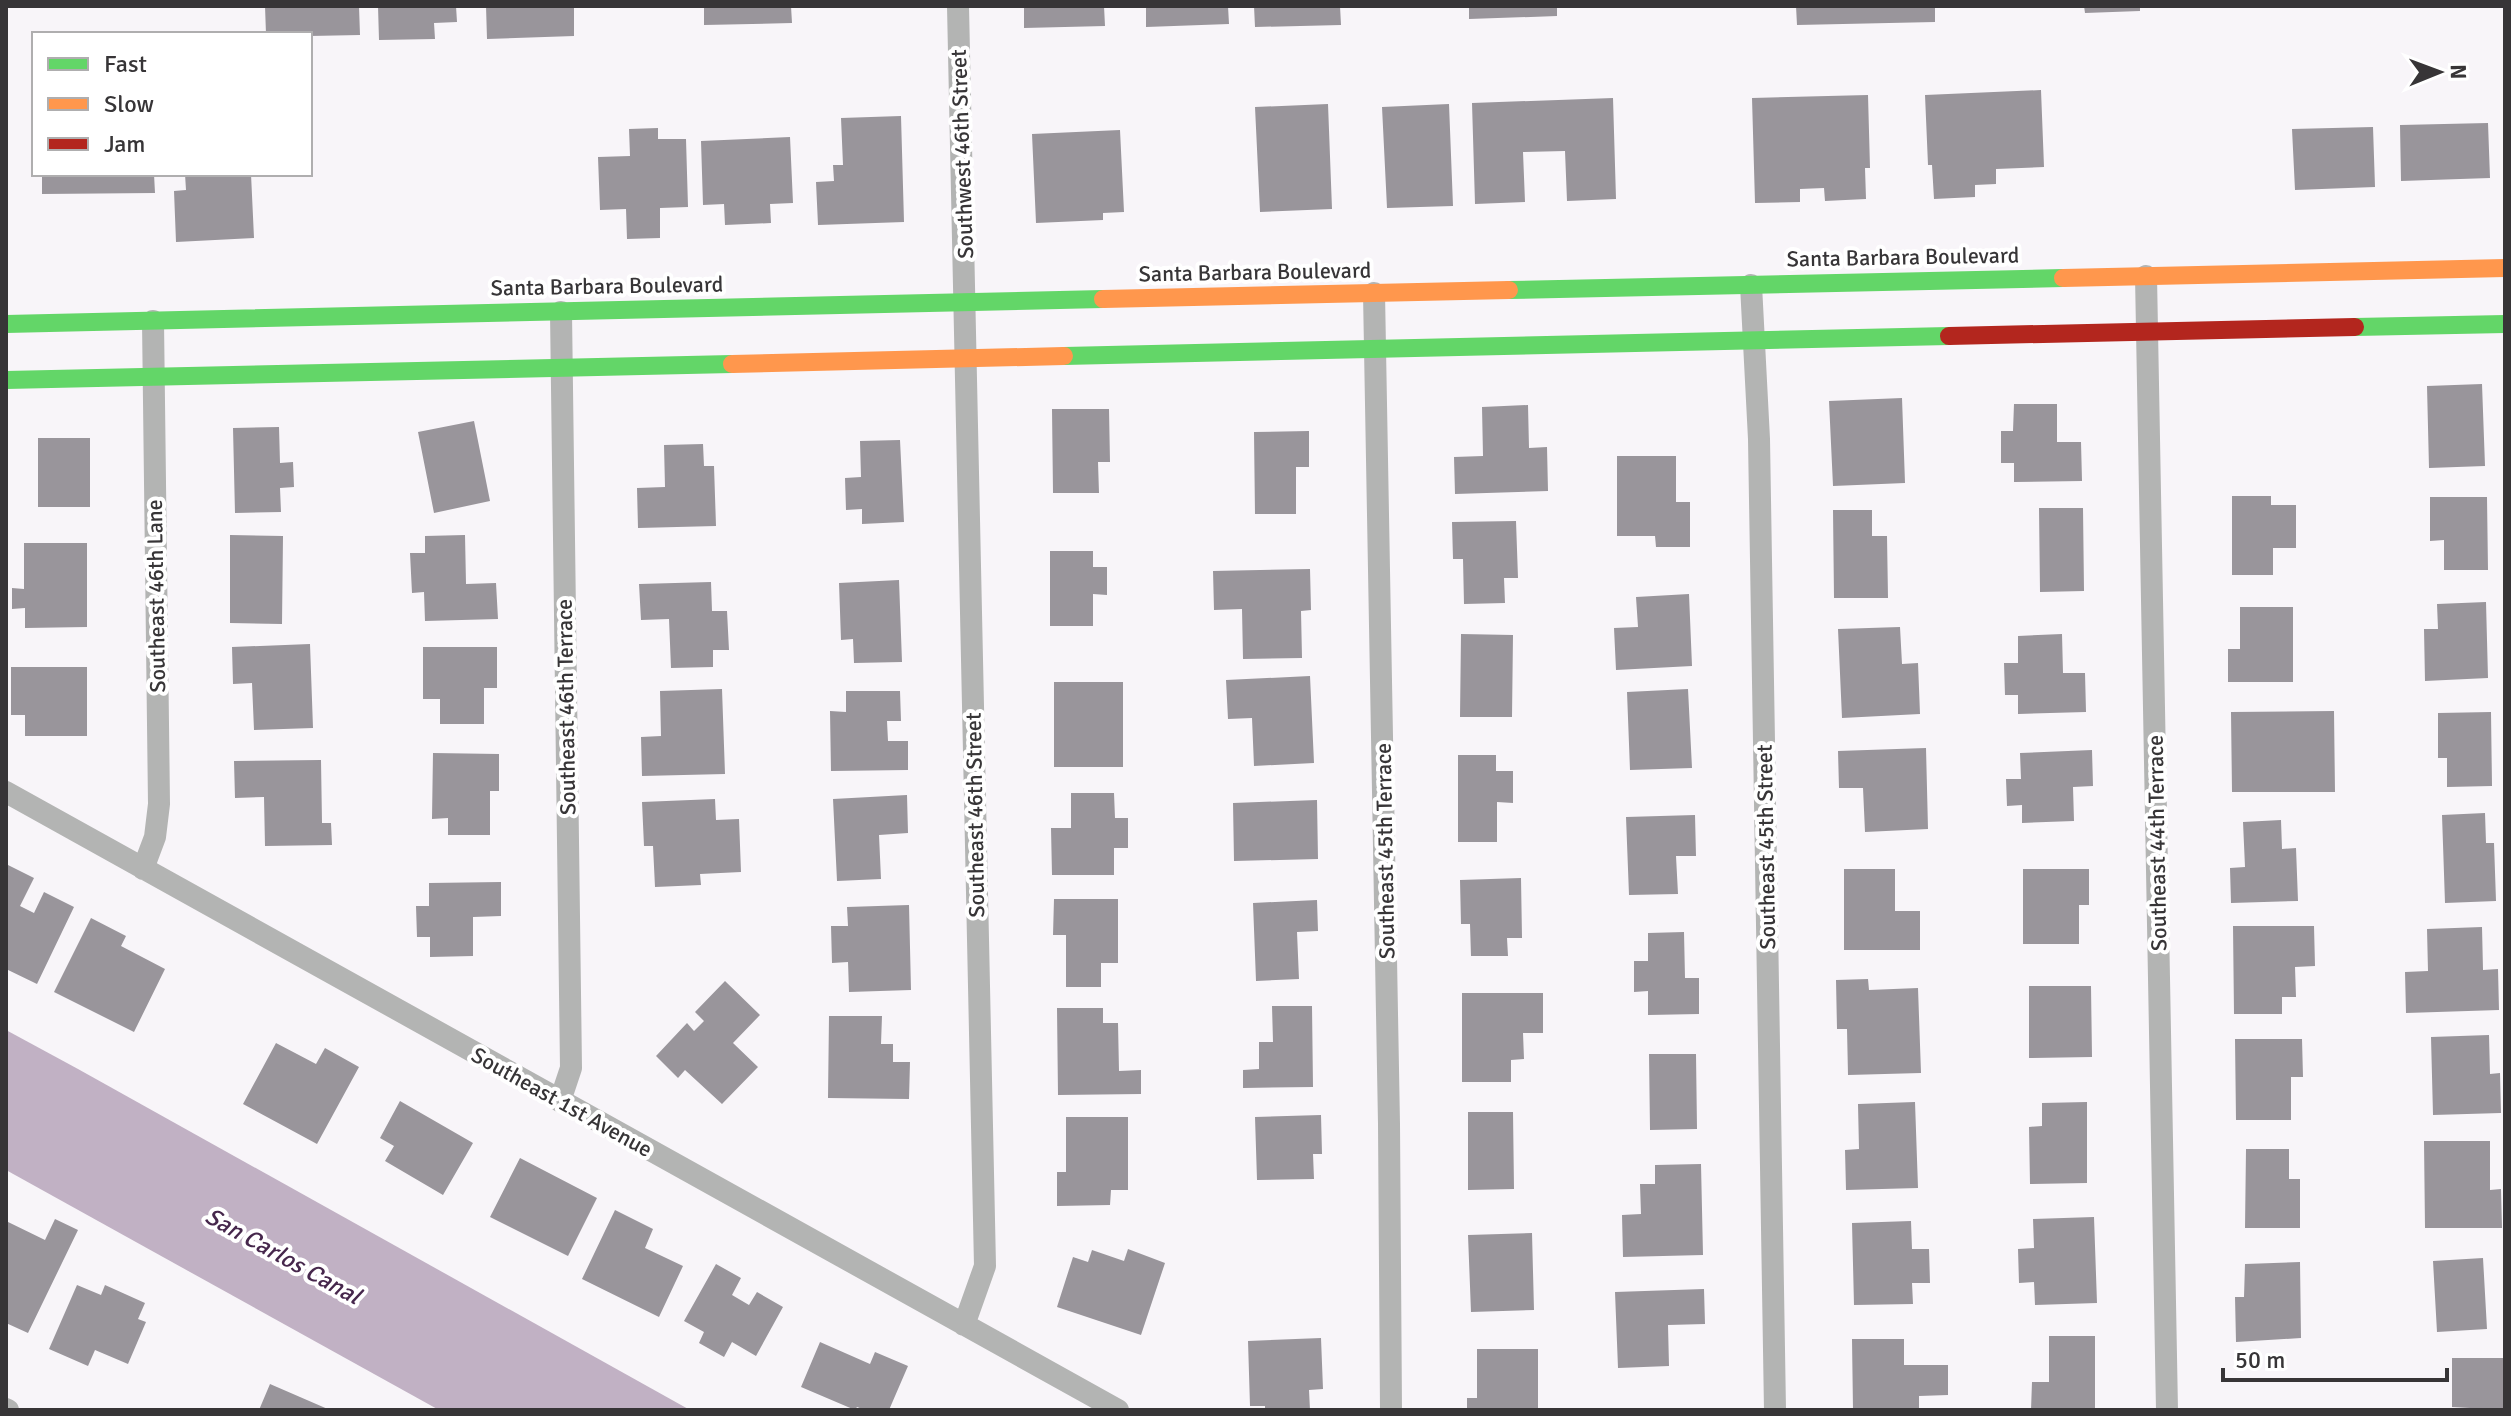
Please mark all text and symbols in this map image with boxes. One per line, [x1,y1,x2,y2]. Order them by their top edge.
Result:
legend [32,32,312,176]
north arrow [2399,32,2479,112]
text: Fast [104,49,147,79]
street label: Southwest 46th Street [945,49,979,259]
text: N [2445,64,2472,80]
text: Slow [104,89,154,119]
text: Jam [104,129,145,159]
street label: Santa Barbara Boulevard [1786,241,2020,273]
street label: Santa Barbara Boulevard [1138,256,1372,288]
street label: Santa Barbara Boulevard [490,270,724,302]
street label: Southeast 46th Lane [141,499,171,693]
street label: Southeast 46th Terrace [551,599,581,815]
street label: Southeast 46th Street [960,712,990,918]
street label: Southeast 44th Terrace [2142,735,2172,951]
street label: Southeast 45th Terrace [1370,743,1400,959]
street label: Southeast 45th Street [1751,744,1781,950]
street label: Southeast 1st Avenue [467,1041,657,1163]
water label: San Carlos Canal [200,1201,368,1312]
scale bar [2223,1332,2447,1382]
text: 50 m [2235,1345,2285,1375]

